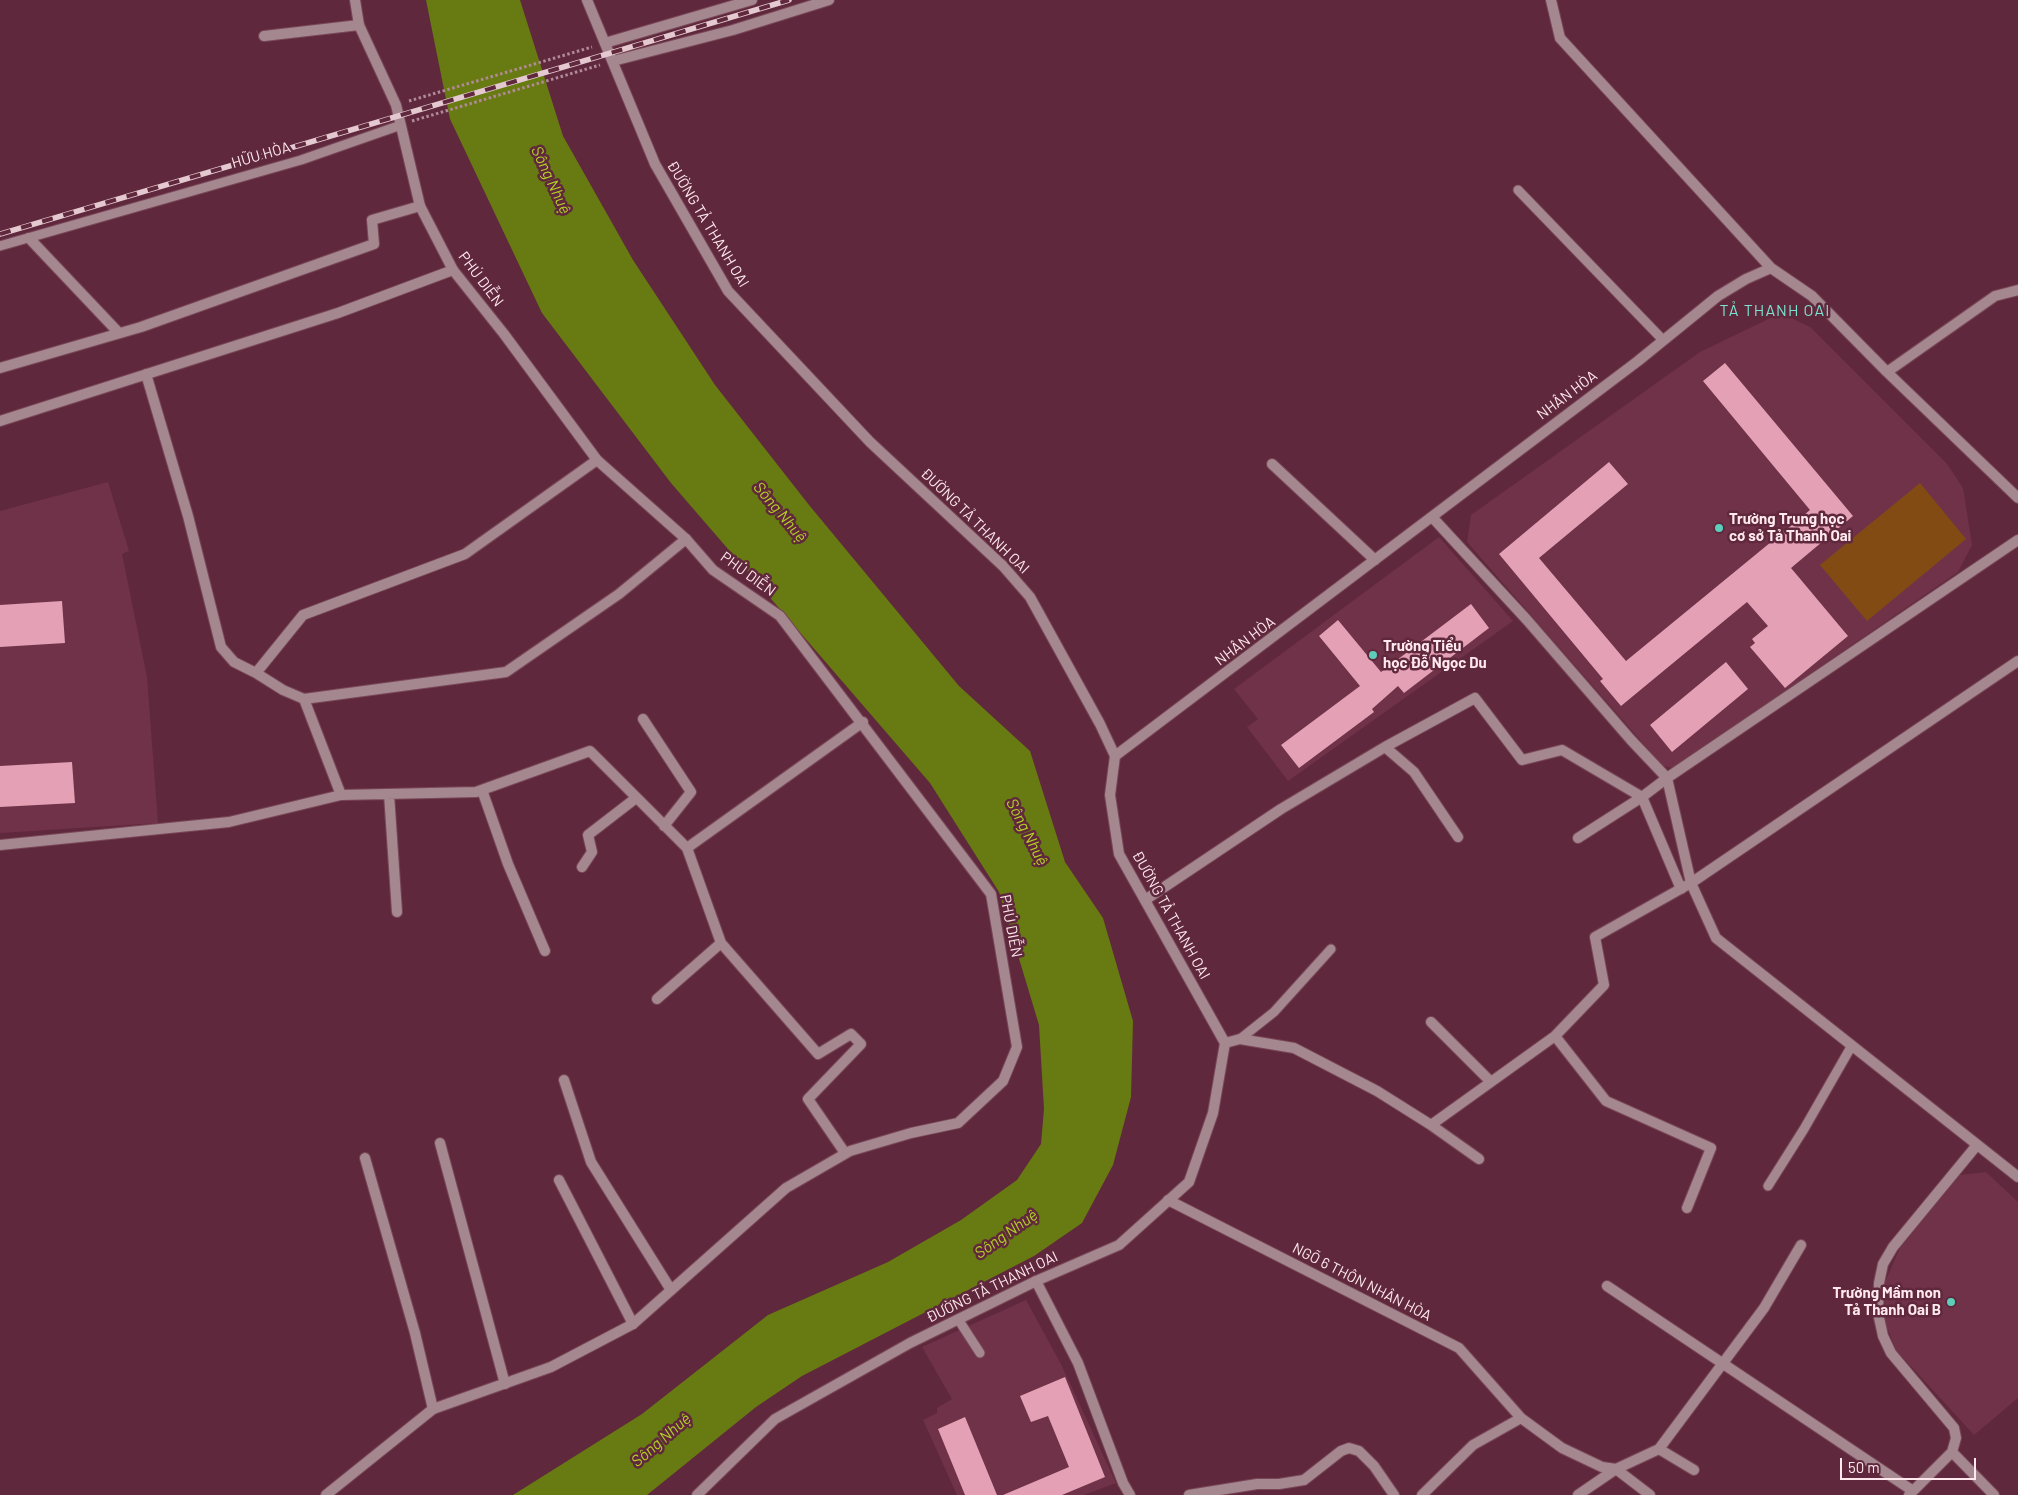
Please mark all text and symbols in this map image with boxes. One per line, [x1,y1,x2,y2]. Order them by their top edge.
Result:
street label: HỮU HÒA [229,138,293,172]
water label: Sông Nhuệ [527,143,575,217]
street label: ĐƯỜNG TẢ THANH OAI [663,158,753,290]
street label: PHÚ DIỄN [455,248,507,310]
district label: TẢ THANH OAI [1718,301,1832,321]
street label: NHÂN HÒA [1533,367,1601,423]
street label: ĐƯỜNG TẢ THANH OAI [917,465,1033,577]
water label: Sông Nhuệ [749,478,811,546]
place label: Trường Trung học cơ sở Tả Thanh Oai [1729,510,1851,545]
marker: Trường Trung học cơ sở Tả Thanh Oai [1713,522,1725,534]
street label: PHÚ DIỄN [717,548,779,600]
street label: NHÂN HÒA [1211,613,1279,669]
place label: Trường Tiểu học Đỗ Ngọc Du [1383,637,1487,672]
marker: Trường Tiểu học Đỗ Ngọc Du [1367,649,1379,661]
water label: Sông Nhuệ [1002,795,1052,869]
street label: ĐƯỜNG TẢ THANH OAI [1128,848,1214,982]
street label: PHÚ DIỄN [996,893,1026,959]
water label: Sông Nhuệ [971,1205,1041,1263]
street label: NGÕ 6 THÔN NHÂN HÒA [1289,1239,1435,1325]
street label: ĐƯỜNG TẢ THANH OAI [923,1247,1061,1327]
place label: Trường Mầm non Tả Thanh Oai B [1832,1284,1941,1319]
marker: Trường Mầm non Tả Thanh Oai B [1945,1296,1957,1308]
water label: Sông Nhuệ [627,1409,695,1471]
scale bar [1843,1448,1979,1480]
text: 50 m [1848,1458,1880,1476]

